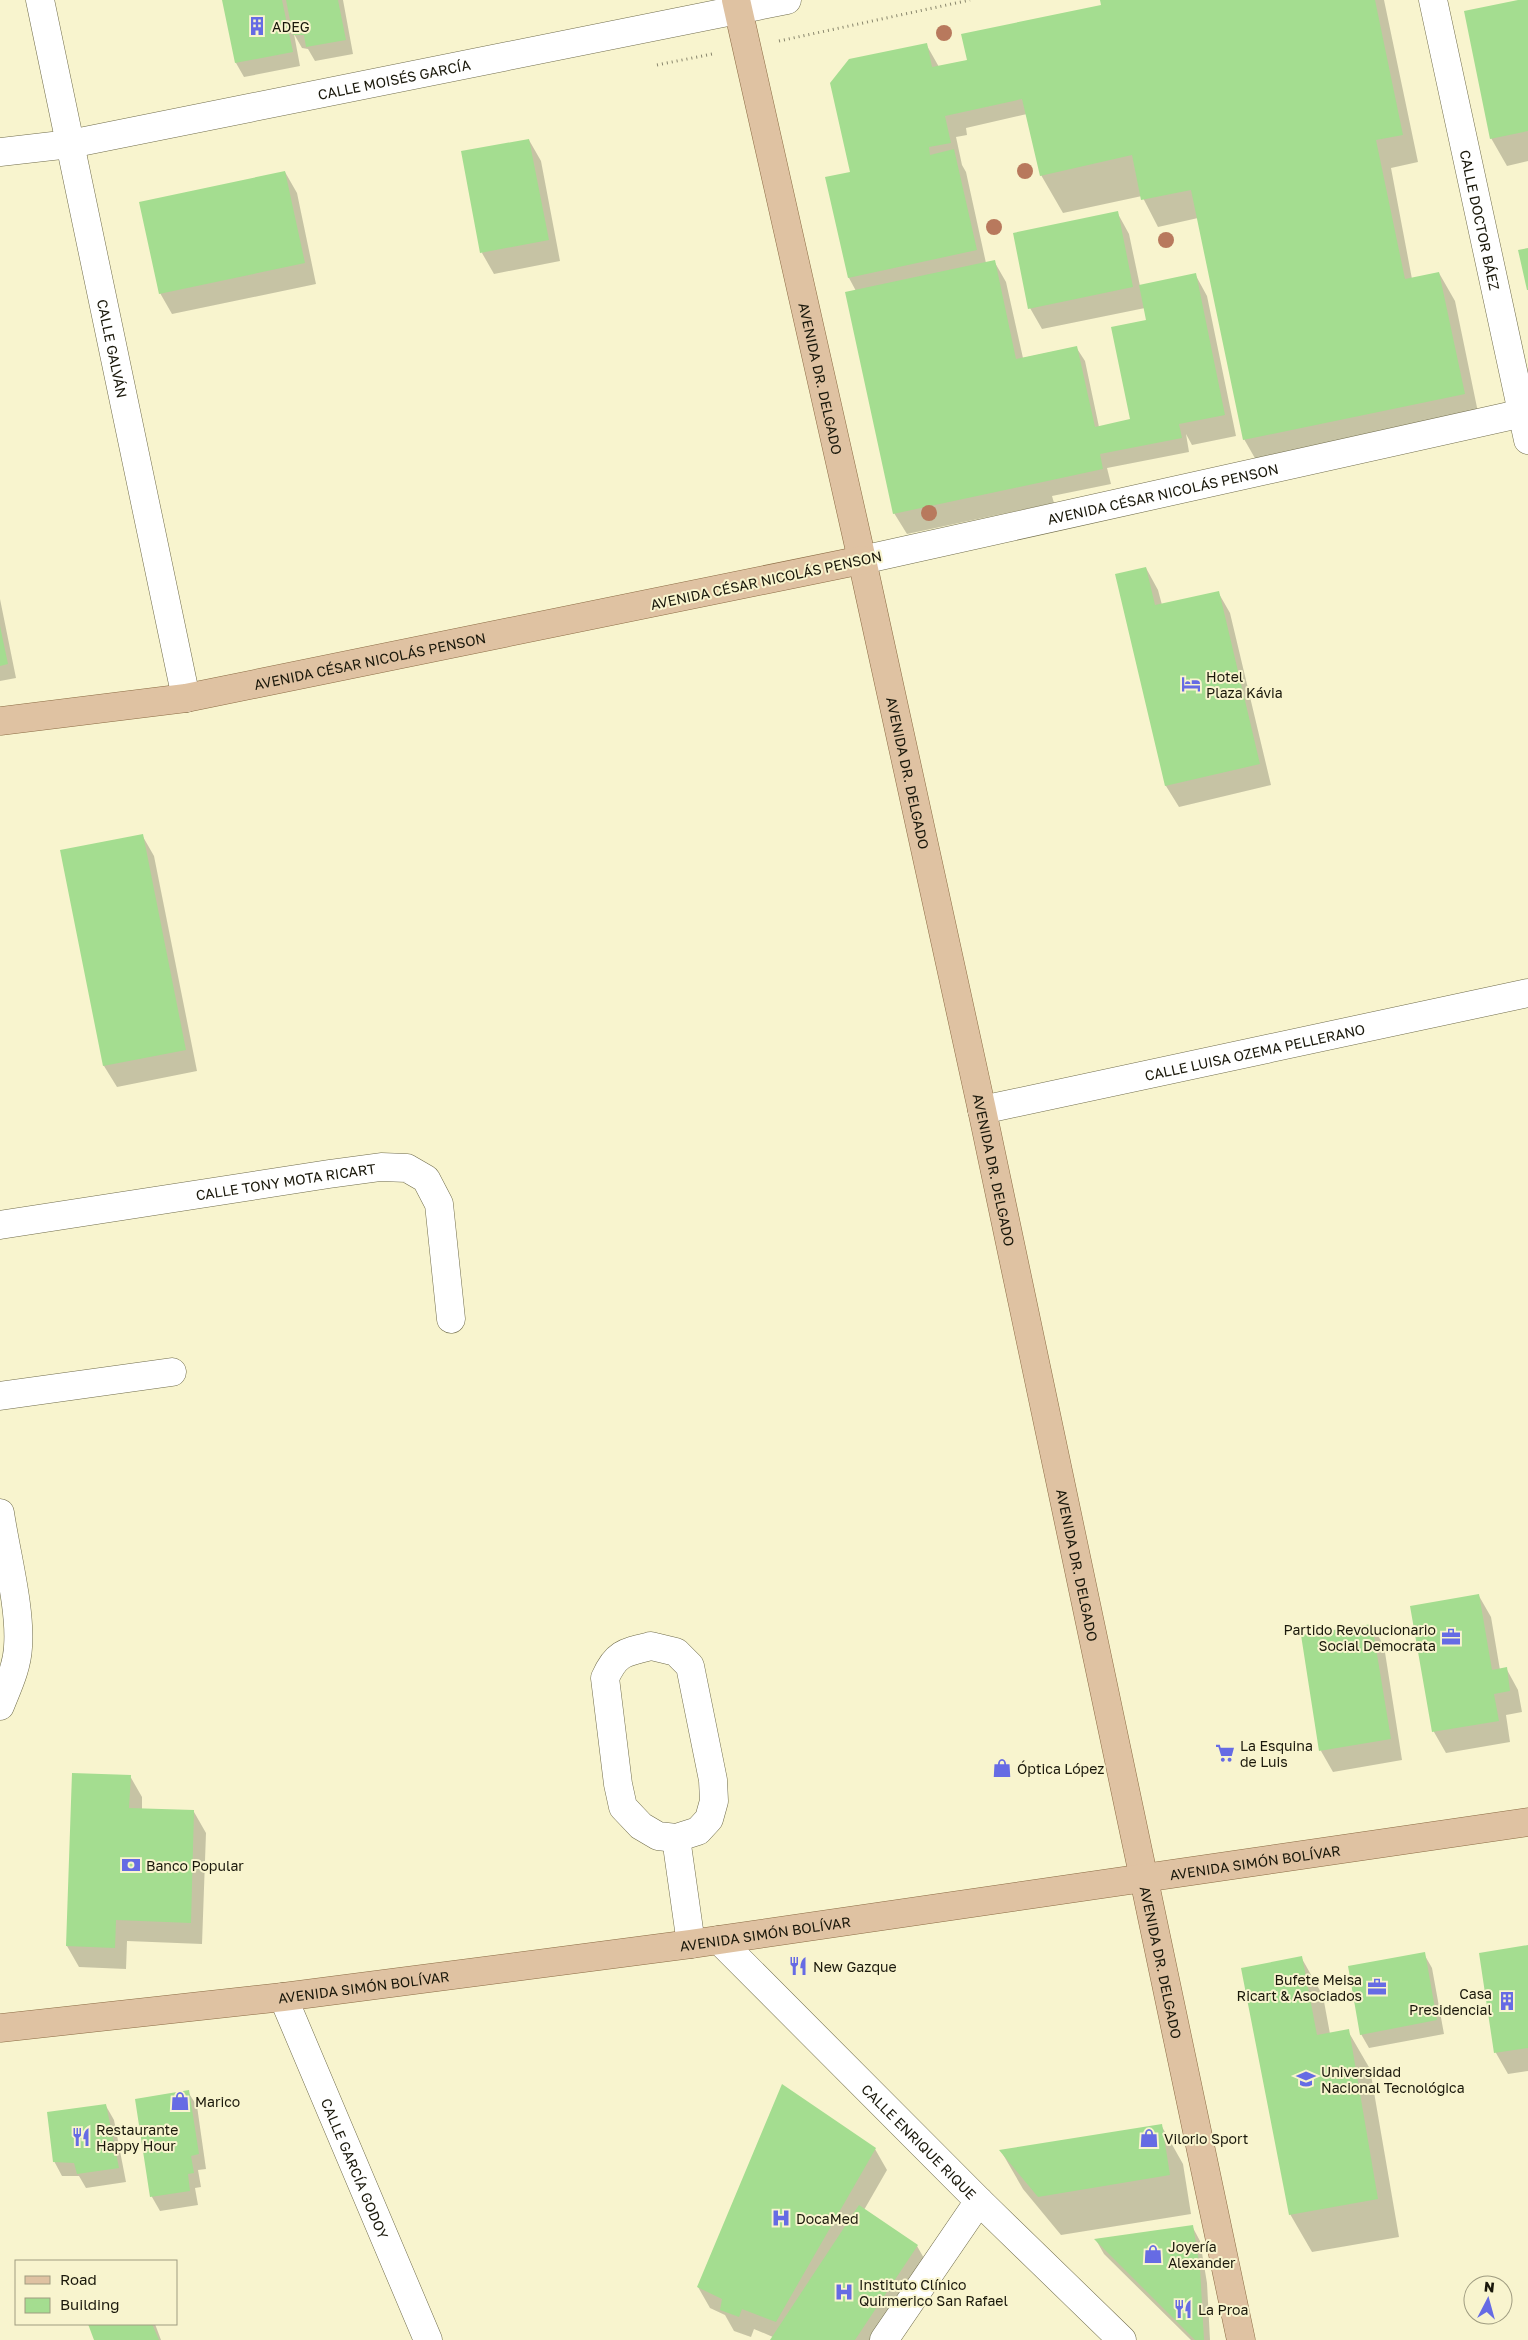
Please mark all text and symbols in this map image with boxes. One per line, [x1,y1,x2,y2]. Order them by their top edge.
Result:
building icon: ADEG [246,15,268,37]
place label: ADEG [272,18,310,35]
street label: CALLE MOISÉS GARCÍA [316,55,472,103]
street label: CALLE DOCTOR BÁEZ [1457,148,1504,292]
street label: CALLE GALVÁN [94,298,131,399]
street label: AVENIDA DR. DELGADO [796,301,847,456]
street label: AVENIDA CÉSAR NICOLÁS PENSON [1045,459,1280,527]
street label: AVENIDA CÉSAR NICOLÁS PENSON [649,547,883,613]
street label: AVENIDA CÉSAR NICOLÁS PENSON [252,629,487,692]
place label: Hotel Plaza Kávia [1206,668,1283,701]
hotel icon: Hotel Plaza Kávia [1180,673,1202,695]
street label: AVENIDA DR. DELGADO [884,695,933,851]
street label: CALLE LUISA OZEMA PELLERANO [1143,1020,1367,1083]
street label: AVENIDA DR. DELGADO [970,1092,1019,1248]
street label: CALLE TONY MOTA RICART [194,1159,377,1203]
street label: AVENIDA DR. DELGADO [1053,1487,1102,1643]
place label: Partido Revolucionario Social Democrata [1283,1621,1436,1654]
office icon: Partido Revolucionario Social Democrata [1440,1626,1462,1648]
place label: La Esquina de Luis [1240,1737,1313,1770]
supermarket icon: La Esquina de Luis [1214,1742,1236,1764]
shop icon: Óptica López [991,1757,1013,1779]
place label: Óptica López [1017,1760,1104,1777]
street label: AVENIDA SIMÓN BOLÍVAR [1168,1841,1342,1883]
bank icon: Banco Popular [120,1854,142,1876]
place label: Banco Popular [146,1857,244,1874]
street label: AVENIDA DR. DELGADO [1137,1885,1186,2040]
street label: AVENIDA SIMÓN BOLÍVAR [679,1912,852,1954]
restaurant icon: New Gazque [787,1955,809,1977]
place label: New Gazque [813,1958,897,1975]
street label: AVENIDA SIMÓN BOLÍVAR [277,1967,450,2006]
place label: Bufete Meisa Ricart & Asociados [1237,1971,1362,2004]
office icon: Bufete Meisa Ricart & Asociados [1366,1976,1388,1998]
place label: Casa Presidencial [1409,1985,1492,2018]
building icon: Casa Presidencial [1496,1990,1518,2012]
place label: Universidad Nacional Tecnológica [1321,2063,1465,2096]
school or university icon: Universidad Nacional Tecnológica [1295,2068,1317,2090]
street label: CALLE ENRIQUE RIQUE [859,2080,980,2202]
shop icon: Marico [169,2090,191,2112]
place label: Marico [195,2093,240,2110]
street label: CALLE GARCÍA GODOY [318,2095,393,2241]
place label: Restaurante Happy Hour [96,2121,178,2154]
restaurant icon: Restaurante Happy Hour [70,2126,92,2148]
shop icon: Vilorio Sport [1138,2127,1160,2149]
place label: Vilorio Sport [1164,2130,1248,2147]
hospital icon: DocaMed [770,2207,792,2229]
place label: DocaMed [796,2210,859,2227]
place label: Joyería Alexander [1168,2238,1236,2271]
shop icon: Joyería Alexander [1142,2243,1164,2265]
legend [15,2260,178,2325]
text: Road [60,2270,97,2288]
north arrow [1463,2275,1513,2325]
place label: Instituto Clínico Quirmerico San Rafael [859,2276,1008,2309]
text: N [1483,2278,1496,2296]
hospital icon: Instituto Clínico Quirmerico San Rafael [833,2281,855,2303]
text: Building [60,2295,120,2313]
restaurant icon: La Proa [1172,2298,1194,2320]
place label: La Proa [1198,2301,1248,2318]

